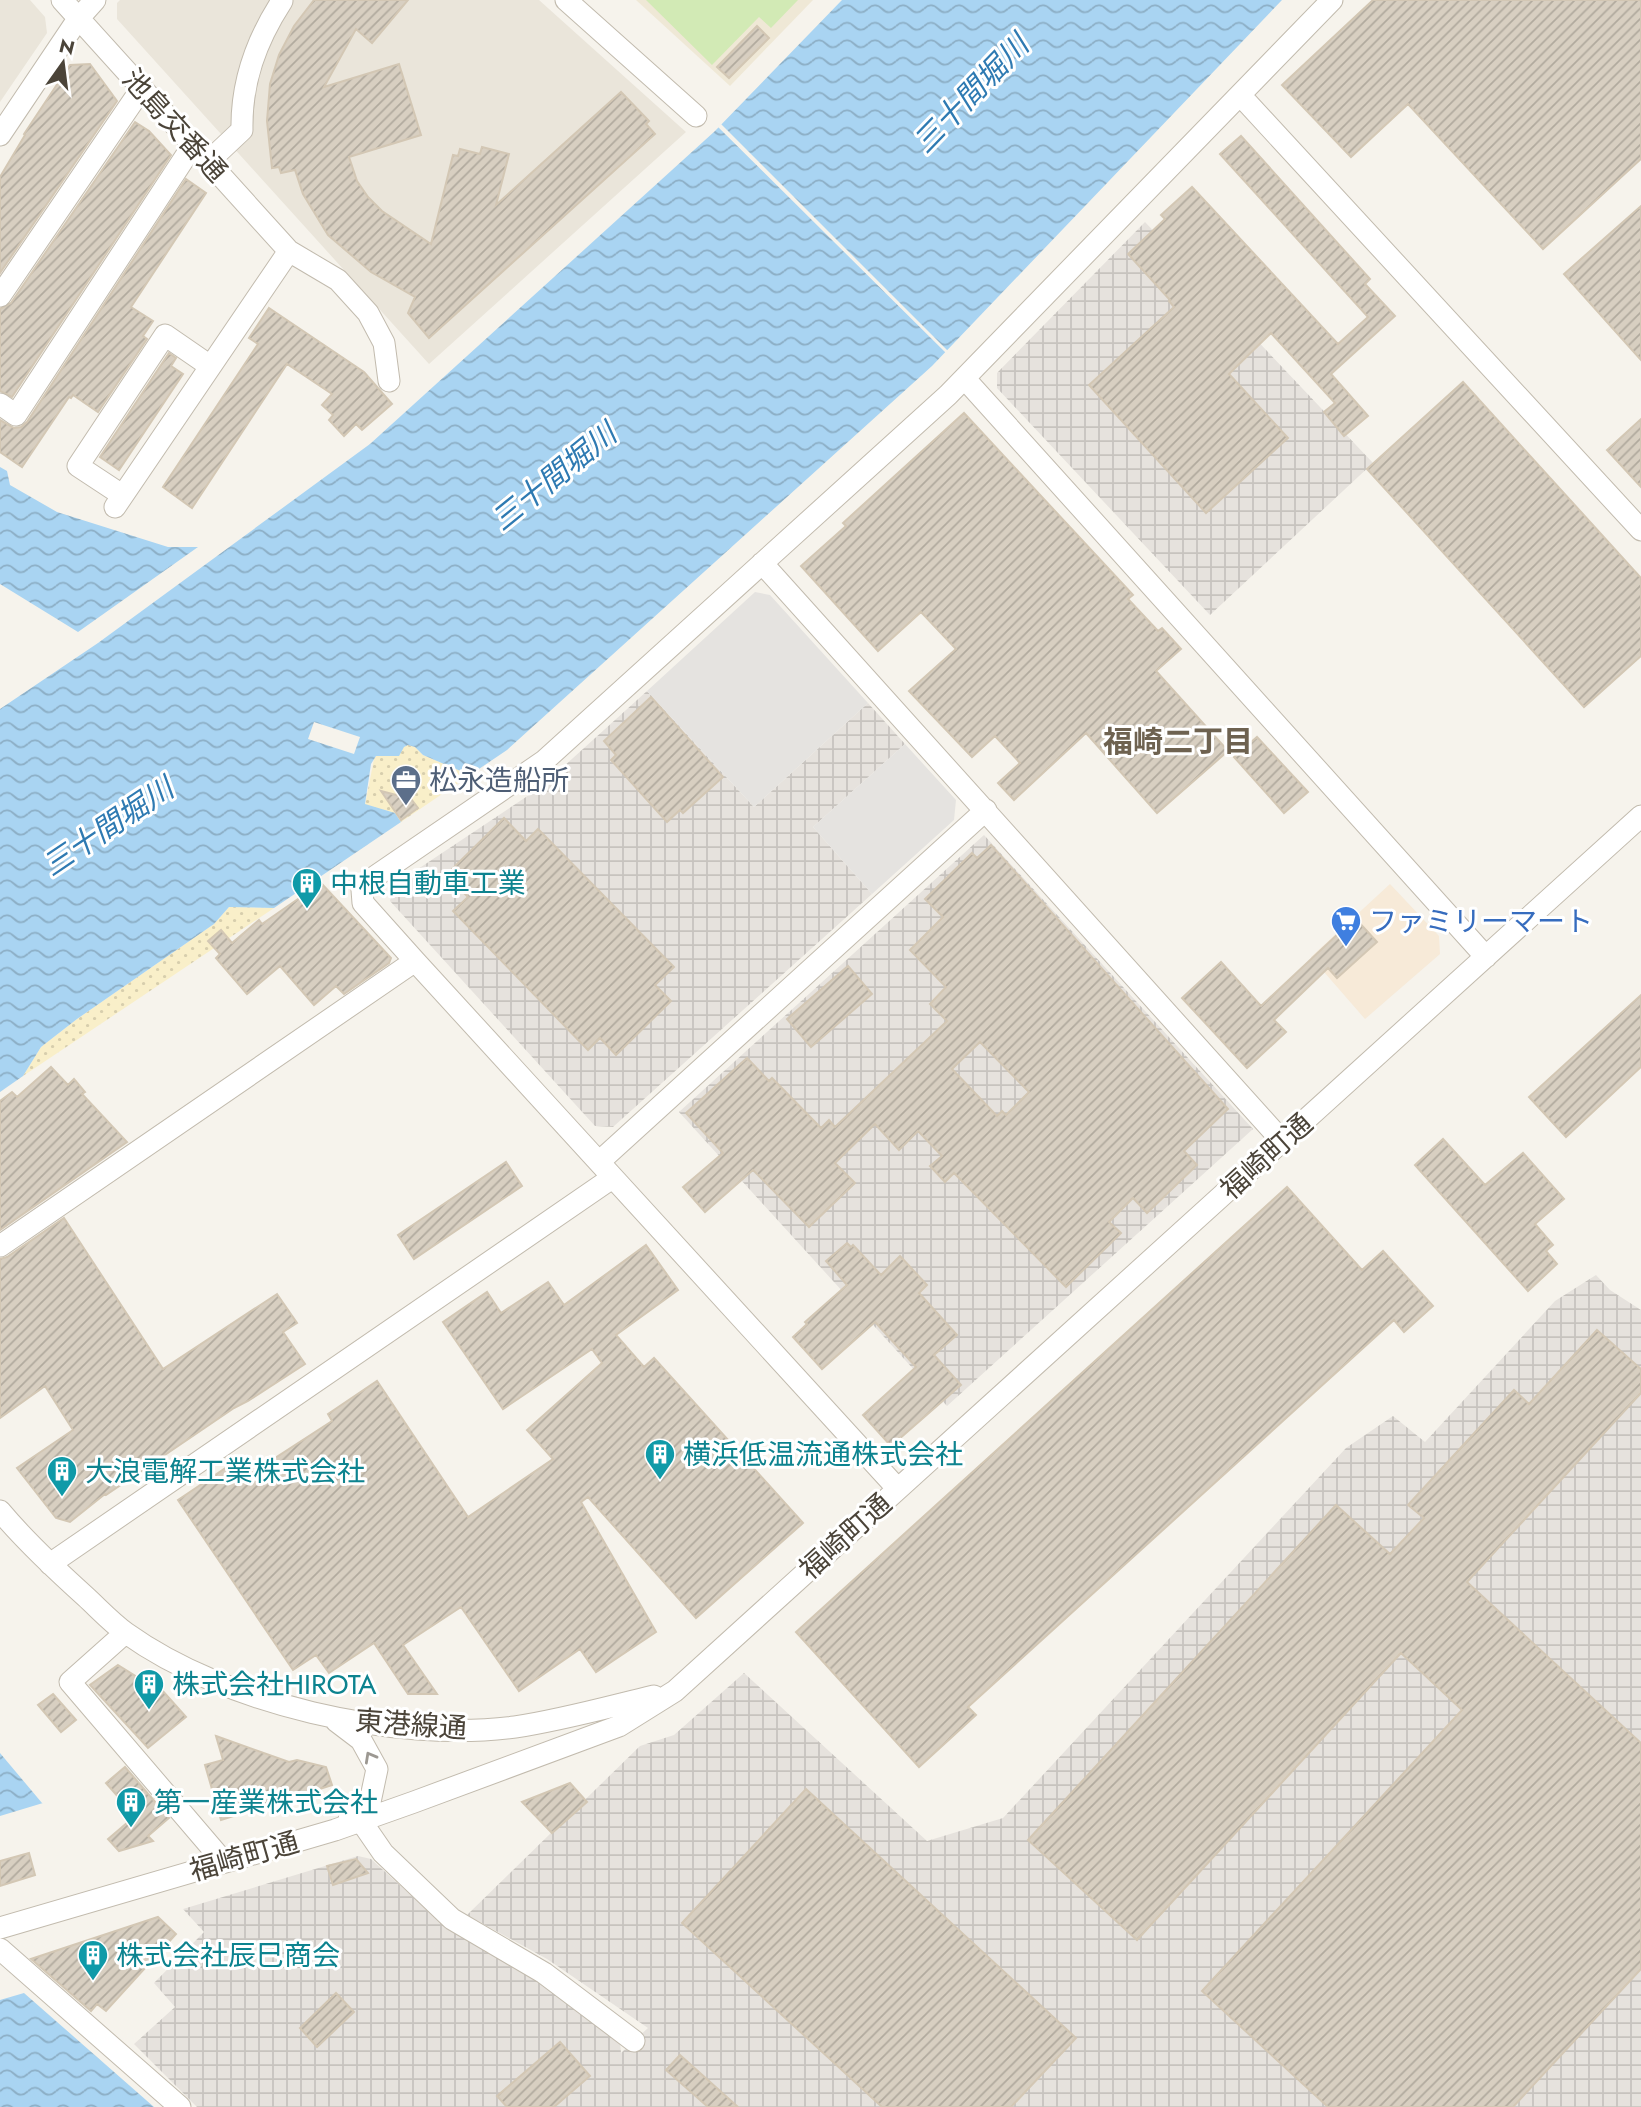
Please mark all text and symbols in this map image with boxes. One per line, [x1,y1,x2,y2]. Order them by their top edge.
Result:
water label: 三十間堀川 [903,23,1040,163]
north arrow [28,28,98,98]
text: N [56,32,78,62]
street label: 池島交番通 [113,60,237,191]
water label: 三十間堀川 [482,411,628,541]
district label: 福崎二丁目 [1103,720,1253,763]
place label: 松永造船所 [429,760,569,801]
office icon: 松永造船所 [389,763,423,807]
water label: 三十間堀川 [34,765,184,886]
place label: 中根自動車工業 [330,863,526,904]
building icon: 中根自動車工業 [290,866,324,910]
place label: ファミリーマート [1369,901,1593,942]
supermarket icon: ファミリーマート [1329,904,1363,948]
street label: 福崎町通 [1211,1104,1322,1209]
place label: 横浜低温流通株式会社 [683,1434,963,1475]
building icon: 横浜低温流通株式会社 [643,1437,677,1481]
place label: 大浪電解工業株式会社 [85,1451,365,1492]
building icon: 大浪電解工業株式会社 [45,1454,79,1498]
street label: 福崎町通 [790,1484,901,1589]
place label: 株式会社HIROTA [172,1664,377,1705]
building icon: 株式会社HIROTA [132,1667,166,1711]
street label: 東港線通 [354,1700,468,1749]
one-way arrow [365,1751,378,1764]
place label: 第一産業株式会社 [154,1782,378,1823]
building icon: 第一産業株式会社 [114,1785,148,1829]
street label: 福崎町通 [185,1821,304,1892]
place label: 株式会社辰巳商会 [116,1935,340,1976]
building icon: 株式会社辰巳商会 [76,1938,110,1982]

